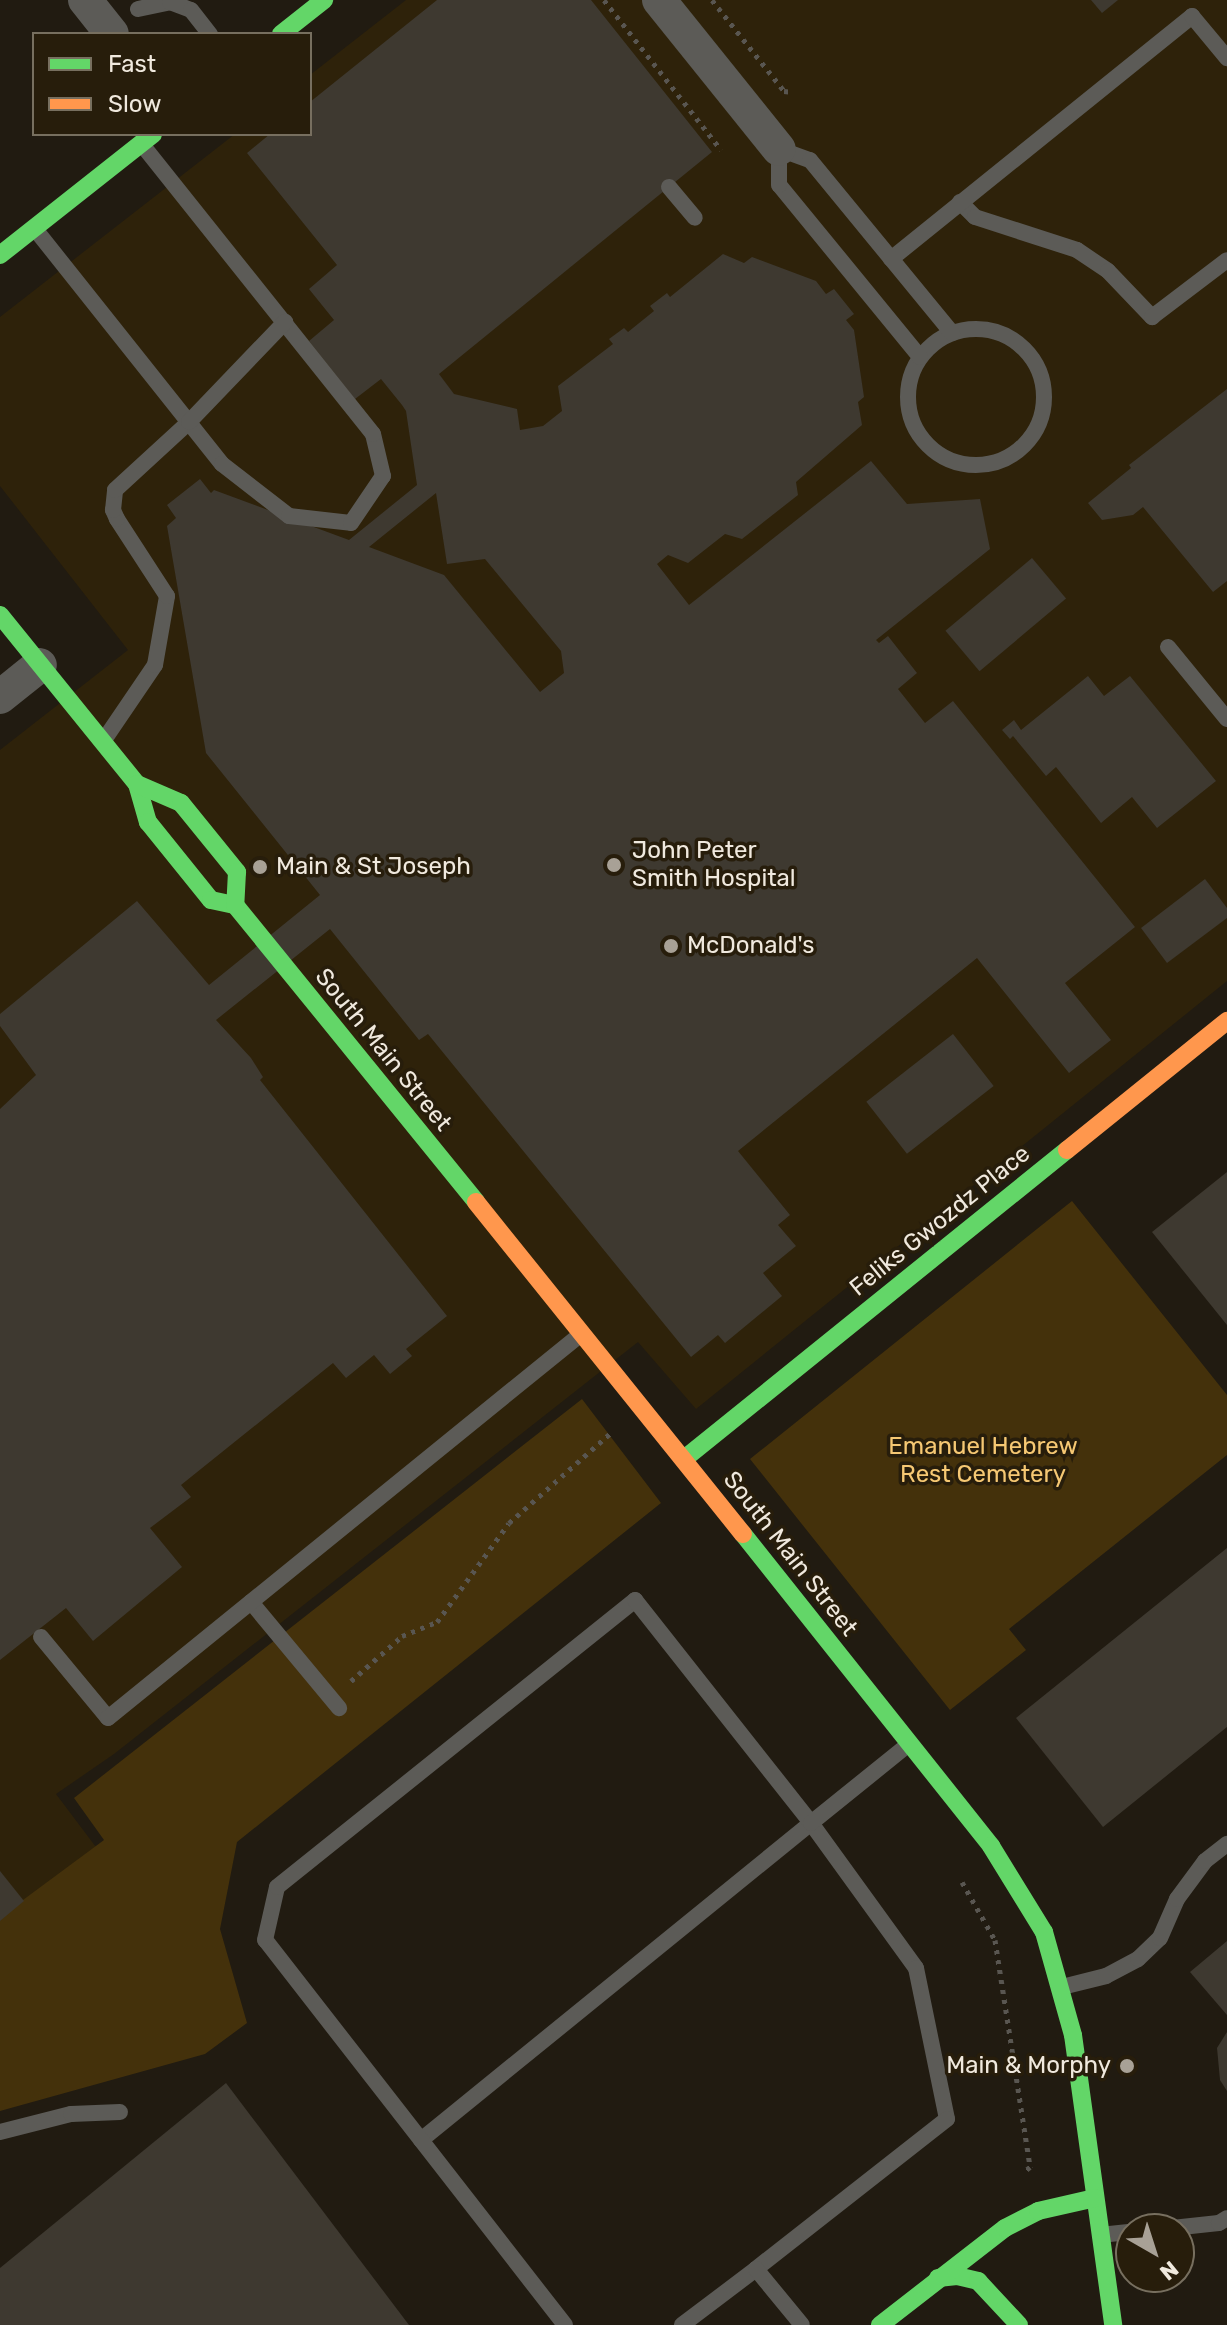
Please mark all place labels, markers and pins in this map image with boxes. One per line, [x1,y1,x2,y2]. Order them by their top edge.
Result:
place label: John Peter Smith Hospital [632,837,796,893]
place label: Main & St Joseph [276,853,471,881]
marker: John Peter Smith Hospital [603,854,625,876]
marker: Main & St Joseph [251,858,269,876]
place label: McDonald's [687,932,814,960]
marker: McDonald's [662,937,680,955]
place label: Main & Morphy [946,2052,1111,2080]
marker: Main & Morphy [1118,2057,1136,2075]

